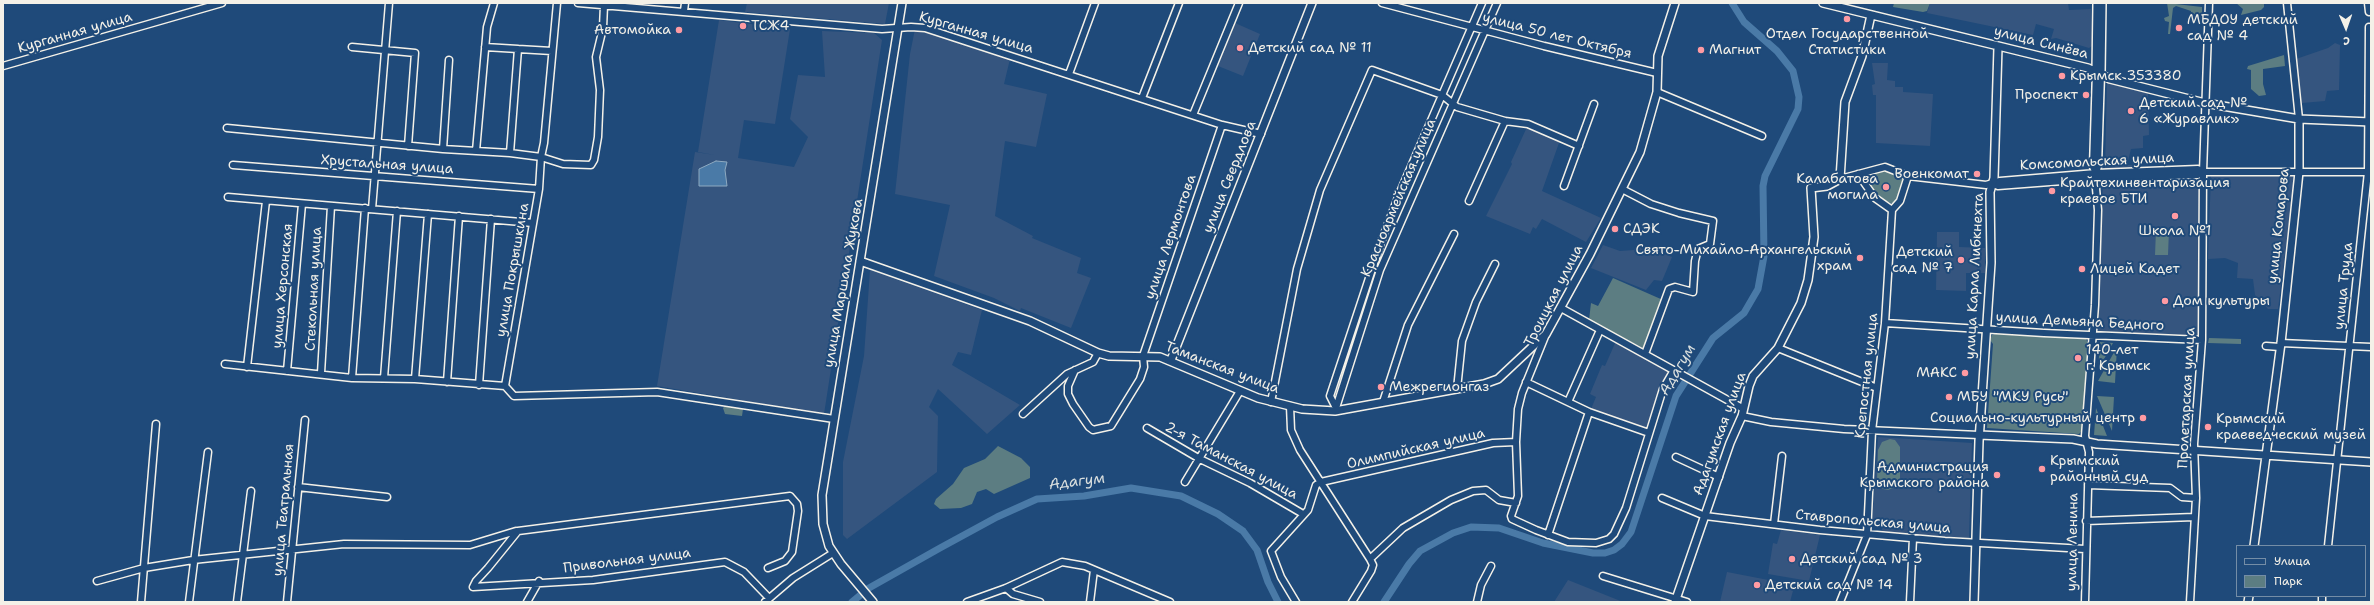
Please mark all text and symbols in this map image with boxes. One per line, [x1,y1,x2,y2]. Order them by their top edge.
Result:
north arrow [2326,8,2366,48]
street label: Курганная улица [16,9,134,57]
street label: Курганная улица [917,9,1035,57]
street label: улица 50 лет Октября [1481,9,1633,63]
place label: МБДОУ детский сад № 4 [2187,12,2298,44]
marker: Отдел Государственной Статистики [1842,14,1852,24]
place label: ТСЖ4 [751,18,789,34]
marker: ТСЖ4 [738,21,748,31]
place label: Автомойка [594,22,671,38]
street label: улица Синёва [1992,23,2090,63]
marker: МБДОУ детский сад № 4 [2174,23,2184,33]
marker: Автомойка [674,25,684,35]
place label: Отдел Государственной Статистики [1766,26,1928,58]
text: С [2343,33,2350,48]
place label: Детский сад № 11 [1248,40,1372,56]
place label: Магнит [1709,42,1761,58]
marker: Детский сад № 11 [1235,43,1245,53]
marker: Магнит [1696,45,1706,55]
place label: Крымск 353380 [2070,68,2181,84]
marker: Крымск 353380 [2057,71,2067,81]
place label: Проспект [2015,87,2078,103]
marker: Проспект [2081,90,2091,100]
place label: Детский сад № 6 «Журавлик» [2139,95,2247,128]
marker: Детский сад № 6 «Журавлик» [2126,106,2136,116]
street label: Красноармейская улица [1358,116,1440,280]
street label: улица Свердлова [1200,118,1260,236]
street label: Комсомольская улица [2019,150,2175,174]
street label: Хрустальная улица [320,152,454,178]
place label: Военкомат [1895,166,1969,182]
street label: улица Комарова [2265,167,2293,285]
marker: Военкомат [1972,169,1982,179]
place label: Калабатова могила [1796,171,1878,204]
street label: улица Лермонтова [1142,172,1200,302]
place label: Крайтехинвентаризация краевое БТИ [2060,175,2230,208]
marker: Калабатова могила [1881,182,1891,192]
marker: Крайтехинвентаризация краевое БТИ [2047,186,2057,196]
street label: улица Карла Либкнехта [1962,192,1988,360]
street label: улица Маршала Жукова [821,197,867,369]
street label: улица Покрышкина [493,202,533,338]
marker: Школа №1 [2170,211,2180,221]
place label: СДЭК [1623,221,1660,237]
street label: улица Херсонская [269,223,297,349]
place label: Школа №1 [2139,223,2211,239]
marker: СДЭК [1610,224,1620,234]
street label: Стекольная улица [302,227,326,351]
street label: Троицкая улица [1521,242,1587,350]
place label: Свято-Михайло-Архангельский храм [1635,242,1852,274]
street label: улица Труда [2331,242,2357,330]
place label: Детский сад № 7 [1892,244,1953,276]
marker: Свято-Михайло-Архангельский храм [1855,253,1865,263]
marker: Детский сад № 7 [1956,255,1966,265]
place label: Лицей Кадет [2090,261,2180,277]
marker: Лицей Кадет [2077,264,2087,274]
place label: Дом культуры [2173,293,2270,309]
marker: Дом культуры [2160,296,2170,306]
street label: улица Демьяна Бедного [1995,309,2165,335]
street label: Крепостная улица [1852,312,1882,440]
street label: Пролетарская улица [2175,327,2199,469]
street label: Таманская улица [1163,338,1281,398]
water label: Адагум [1656,341,1700,399]
place label: 140-лет г. Крымск [2086,342,2151,374]
marker: 140-лет г. Крымск [2073,353,2083,363]
place label: МАКС [1916,365,1957,381]
marker: МАКС [1960,368,1970,378]
street label: Адагумская улица [1690,370,1750,498]
place label: Межрегионгаз [1389,379,1489,395]
marker: Межрегионгаз [1376,382,1386,392]
place label: МБУ "МКУ Русь" [1957,389,2069,405]
marker: МБУ "МКУ Русь" [1944,392,1954,402]
place label: Социально-культурный центр [1930,410,2135,426]
place label: Крымский краеведческий музей [2216,411,2366,444]
marker: Социально-культурный центр [2138,413,2148,423]
street label: 2-я Таманская улица [1162,419,1300,503]
marker: Крымский краеведческий музей [2203,422,2213,432]
street label: Олимпийская улица [1345,425,1487,473]
street label: улица Театральная [270,443,298,577]
place label: Крымский районный суд [2050,453,2148,486]
place label: Администрация Крымского района [1859,459,1989,492]
marker: Крымский районный суд [2037,464,2047,474]
water label: Адагум [1048,470,1106,494]
marker: Администрация Крымского района [1992,470,2002,480]
street label: улица Ленина [2064,493,2082,591]
street label: Ставропольская улица [1795,507,1951,537]
street label: Привольная улица [562,545,692,577]
legend [2236,545,2366,597]
place label: Детский сад № 3 [1800,551,1923,567]
text: Улица [2274,553,2310,569]
marker: Детский сад № 3 [1787,554,1797,564]
text: Парк [2274,573,2302,589]
place label: Детский сад № 14 [1765,577,1893,593]
marker: Детский сад № 14 [1752,580,1762,590]

